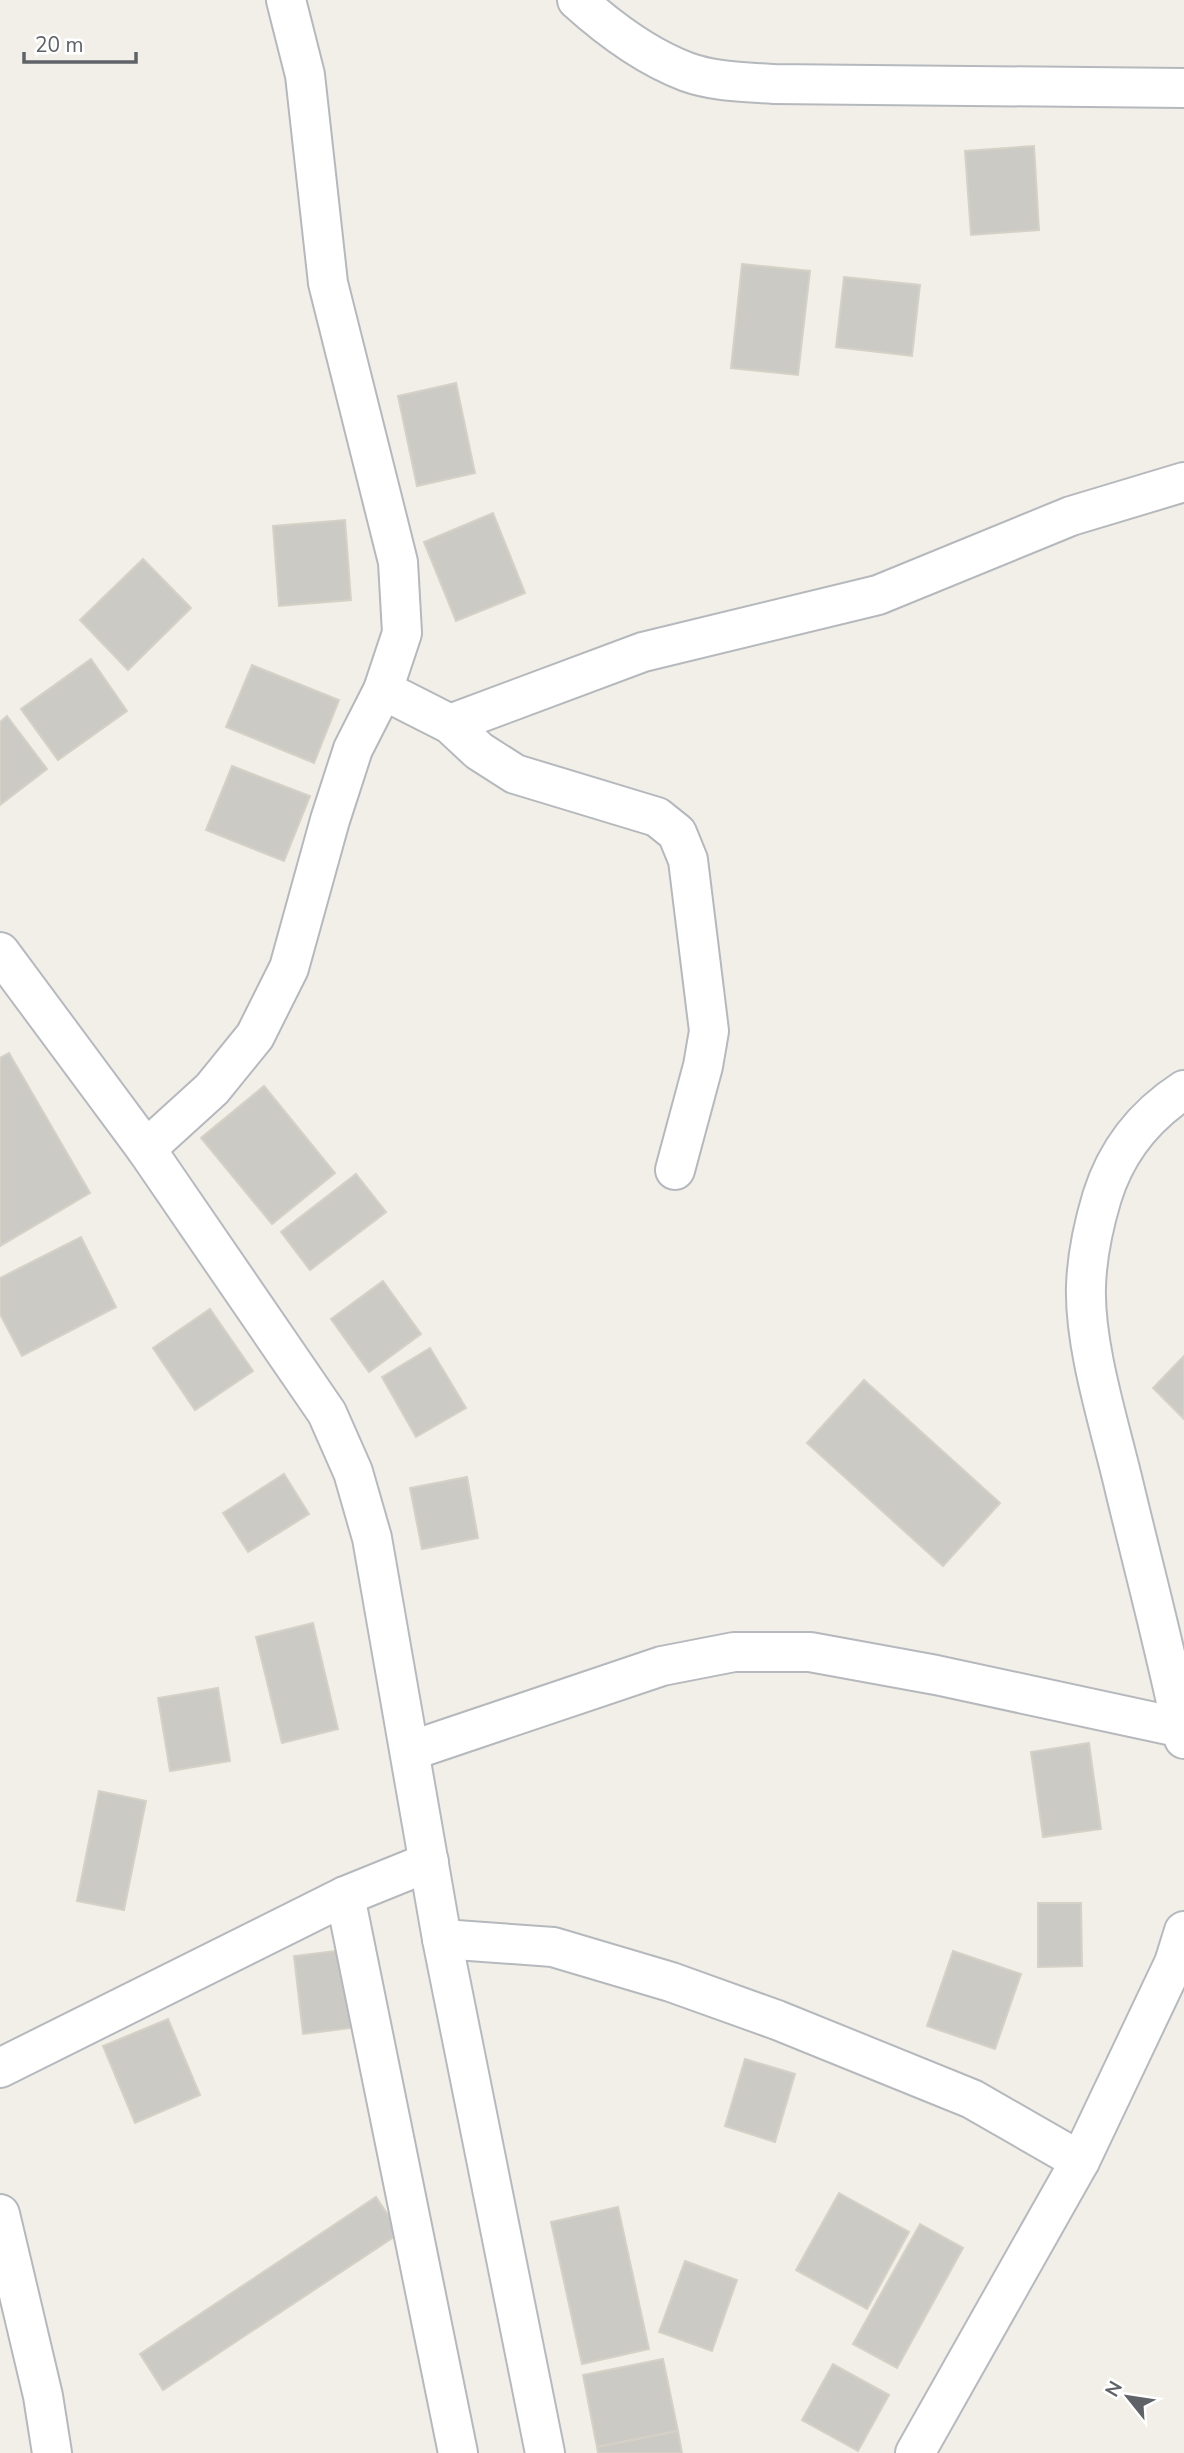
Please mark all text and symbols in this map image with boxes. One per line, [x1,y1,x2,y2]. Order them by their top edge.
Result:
scale bar [24,21,136,65]
text: 20 m [35,31,84,59]
north arrow [1093,2362,1163,2432]
text: N [1099,2376,1129,2402]

